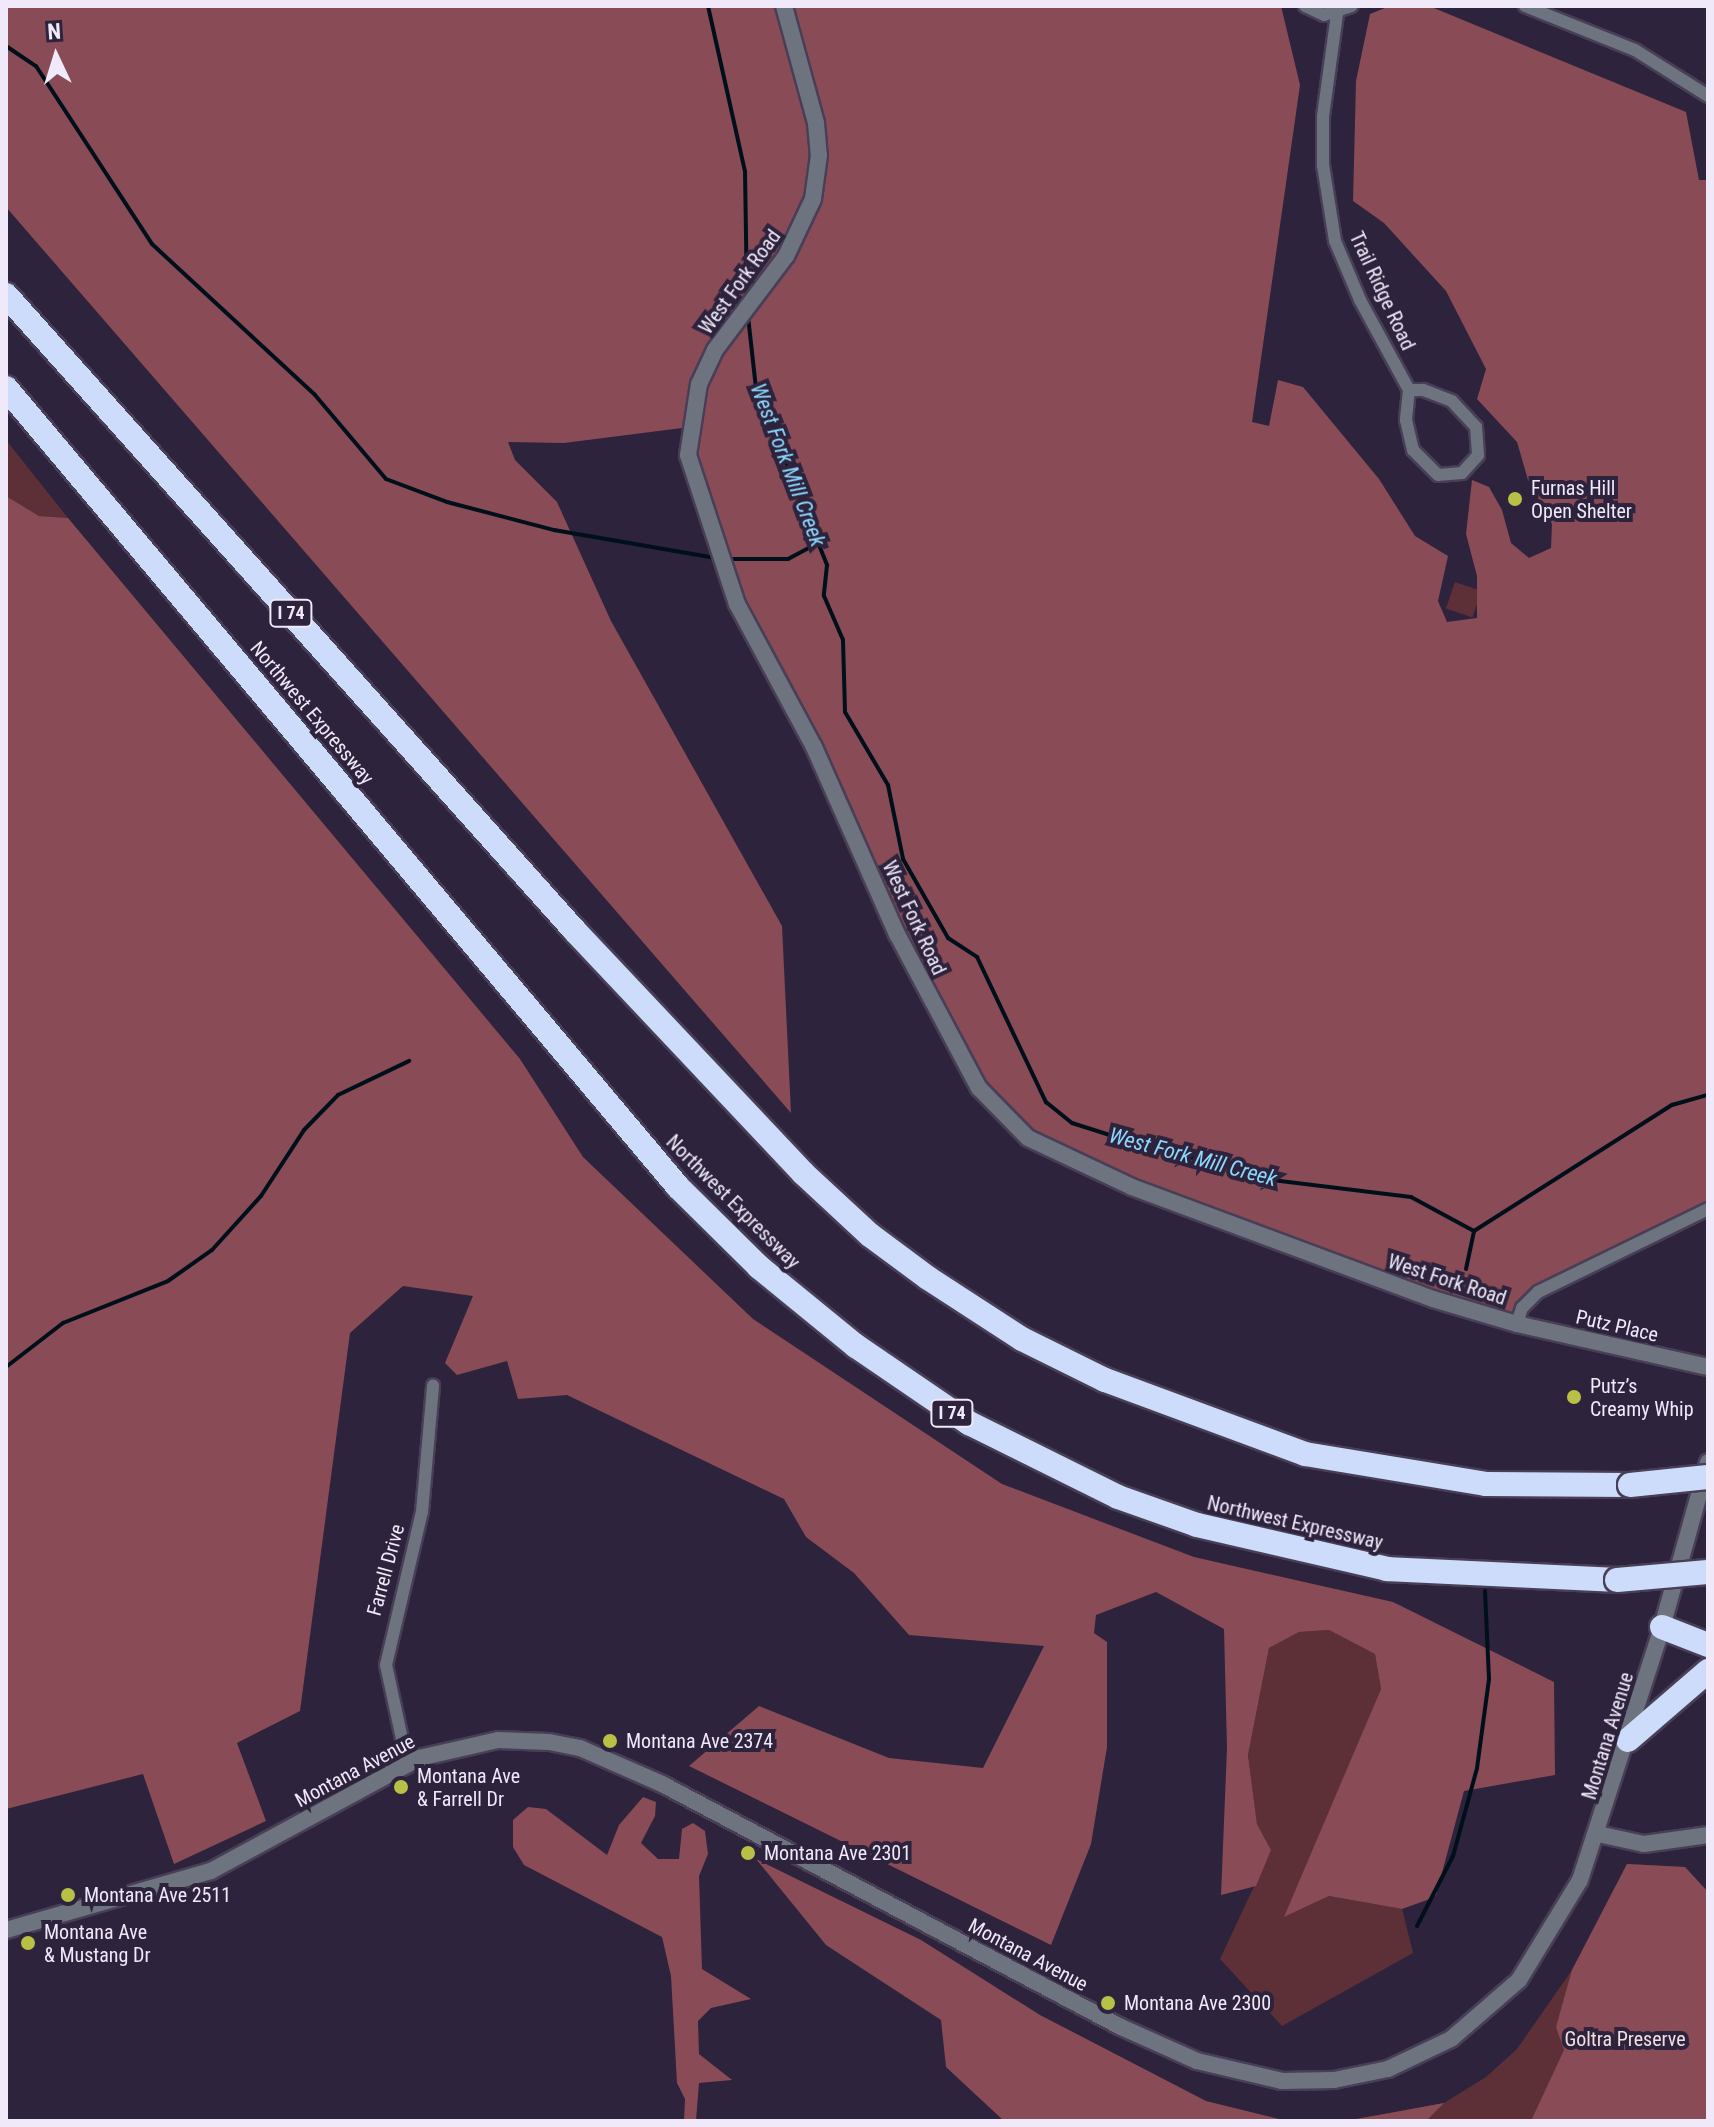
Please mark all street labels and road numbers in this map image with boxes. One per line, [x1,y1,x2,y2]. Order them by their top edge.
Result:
street label: West Fork Road [694,225,786,339]
street label: Trail Ridge Road [1344,228,1420,354]
road number: I 74 [269,599,313,627]
street label: Northwest Expressway [245,637,379,789]
street label: West Fork Road [877,857,951,979]
street label: Northwest Expressway [661,1130,805,1274]
street label: West Fork Road [1385,1250,1509,1310]
street label: Putz Place [1573,1305,1661,1347]
road number: I 74 [930,1399,974,1427]
street label: Northwest Expressway [1205,1491,1385,1555]
street label: Farrell Drive [362,1522,410,1618]
street label: Montana Avenue [1577,1669,1639,1803]
street label: Montana Avenue [291,1729,419,1813]
street label: Montana Avenue [964,1913,1092,1997]

